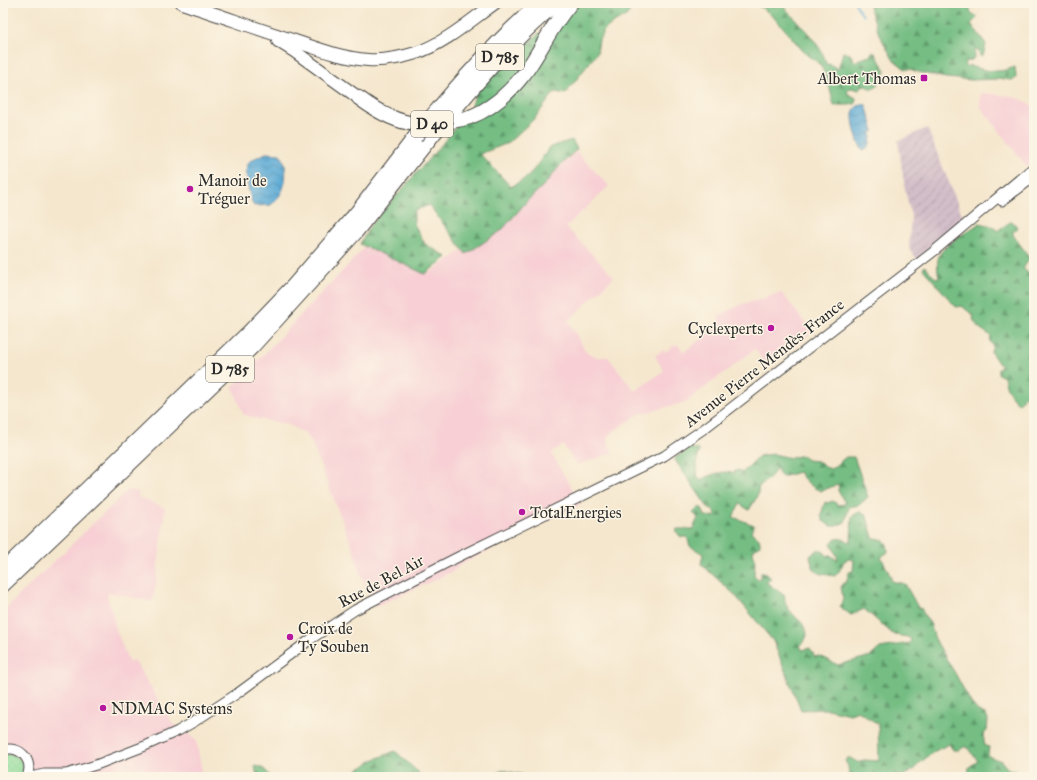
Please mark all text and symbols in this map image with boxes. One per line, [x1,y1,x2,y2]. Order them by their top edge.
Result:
road number: D 785 [476,44,524,70]
place label: Albert Thomas [816,69,916,88]
marker: Albert Thomas [919,73,929,83]
road number: D 40 [411,111,453,137]
place label: Manoir de Tréguer [198,171,267,209]
marker: Manoir de Tréguer [185,184,195,194]
street label: Avenue Pierre Mendès-France [680,295,848,432]
place label: Cyclexperts [688,319,763,338]
marker: Cyclexperts [766,323,776,333]
road number: D 785 [206,356,254,382]
place label: TotalEnergies [530,503,622,523]
marker: TotalEnergies [517,507,527,517]
street label: Rue de Bel Air [335,551,427,611]
place label: Croix de Ty Souben [298,619,369,656]
marker: Croix de Ty Souben [285,632,295,642]
place label: NDMAC Systems [111,699,232,718]
marker: NDMAC Systems [98,703,108,713]

